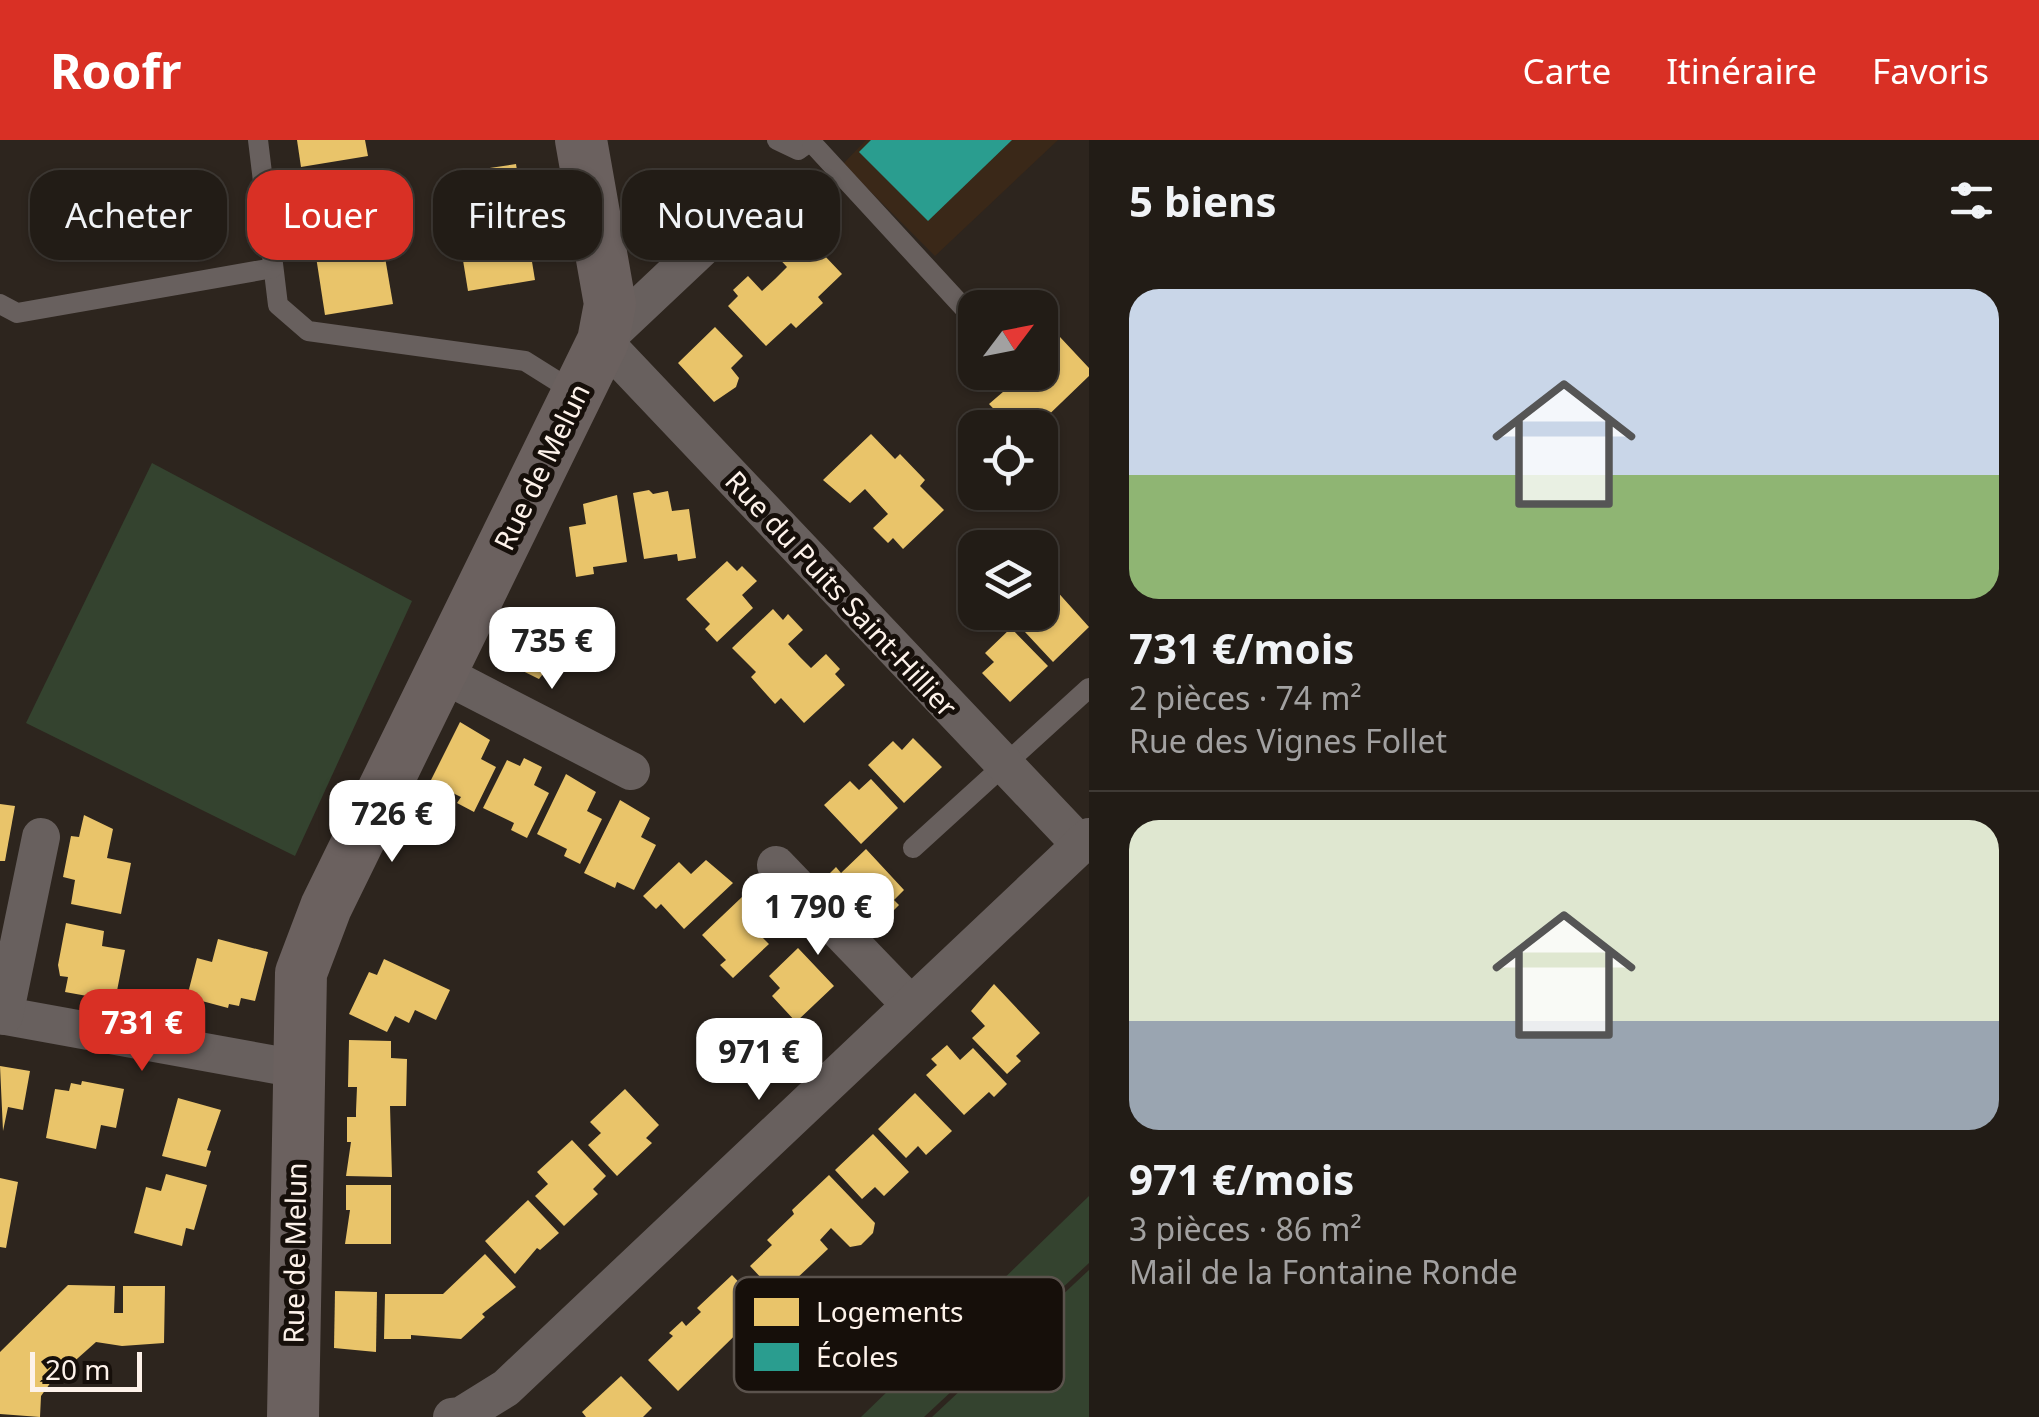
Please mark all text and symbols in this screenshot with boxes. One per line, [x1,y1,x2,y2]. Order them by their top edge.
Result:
text: Roofr [50,38,182,103]
text: Carte [1523,47,1611,94]
text: Itinéraire [1666,47,1817,94]
text: Favoris [1872,47,1989,94]
chip: Acheter [30,170,227,260]
chip: Louer [247,170,413,260]
chip: Filtres [433,170,602,260]
chip: Nouveau [622,170,840,260]
text: 5 biens [1129,172,1277,229]
icon: filters [1944,173,1999,228]
north arrow [958,290,1058,390]
map controls [958,290,1058,630]
icon: home [1474,354,1654,534]
street label: Rue de Melun [484,377,598,556]
button: locate [958,410,1058,510]
street label: Rue du Puits Saint-Hillier [717,462,966,725]
button: layers [958,530,1058,630]
pin: 735 € [482,607,622,692]
text: 735 € [511,618,593,661]
text: 731 €/mois [1129,619,1354,676]
text: 2 pièces · 74 m² [1129,676,1362,719]
text: Rue des Vignes Follet [1129,719,1447,762]
pin: 726 € [322,780,462,865]
text: 726 € [351,791,433,834]
pin: 1 790 € [726,873,910,958]
text: 1 790 € [764,884,872,927]
icon: home [1474,885,1654,1065]
pin: 731 € [72,989,212,1074]
text: 731 € [101,1000,183,1043]
pin: 971 € [689,1018,829,1103]
text: 971 € [718,1029,800,1072]
text: 971 €/mois [1129,1150,1354,1207]
street label: Rue de Melun [273,1162,315,1344]
text: 3 pièces · 86 m² [1129,1207,1362,1250]
text: Mail de la Fontaine Ronde [1129,1250,1518,1293]
legend [734,1277,1064,1392]
text: Logements [816,1292,963,1330]
text: Écoles [816,1337,898,1375]
scale bar [30,1347,142,1392]
text: 20 m [45,1350,111,1388]

